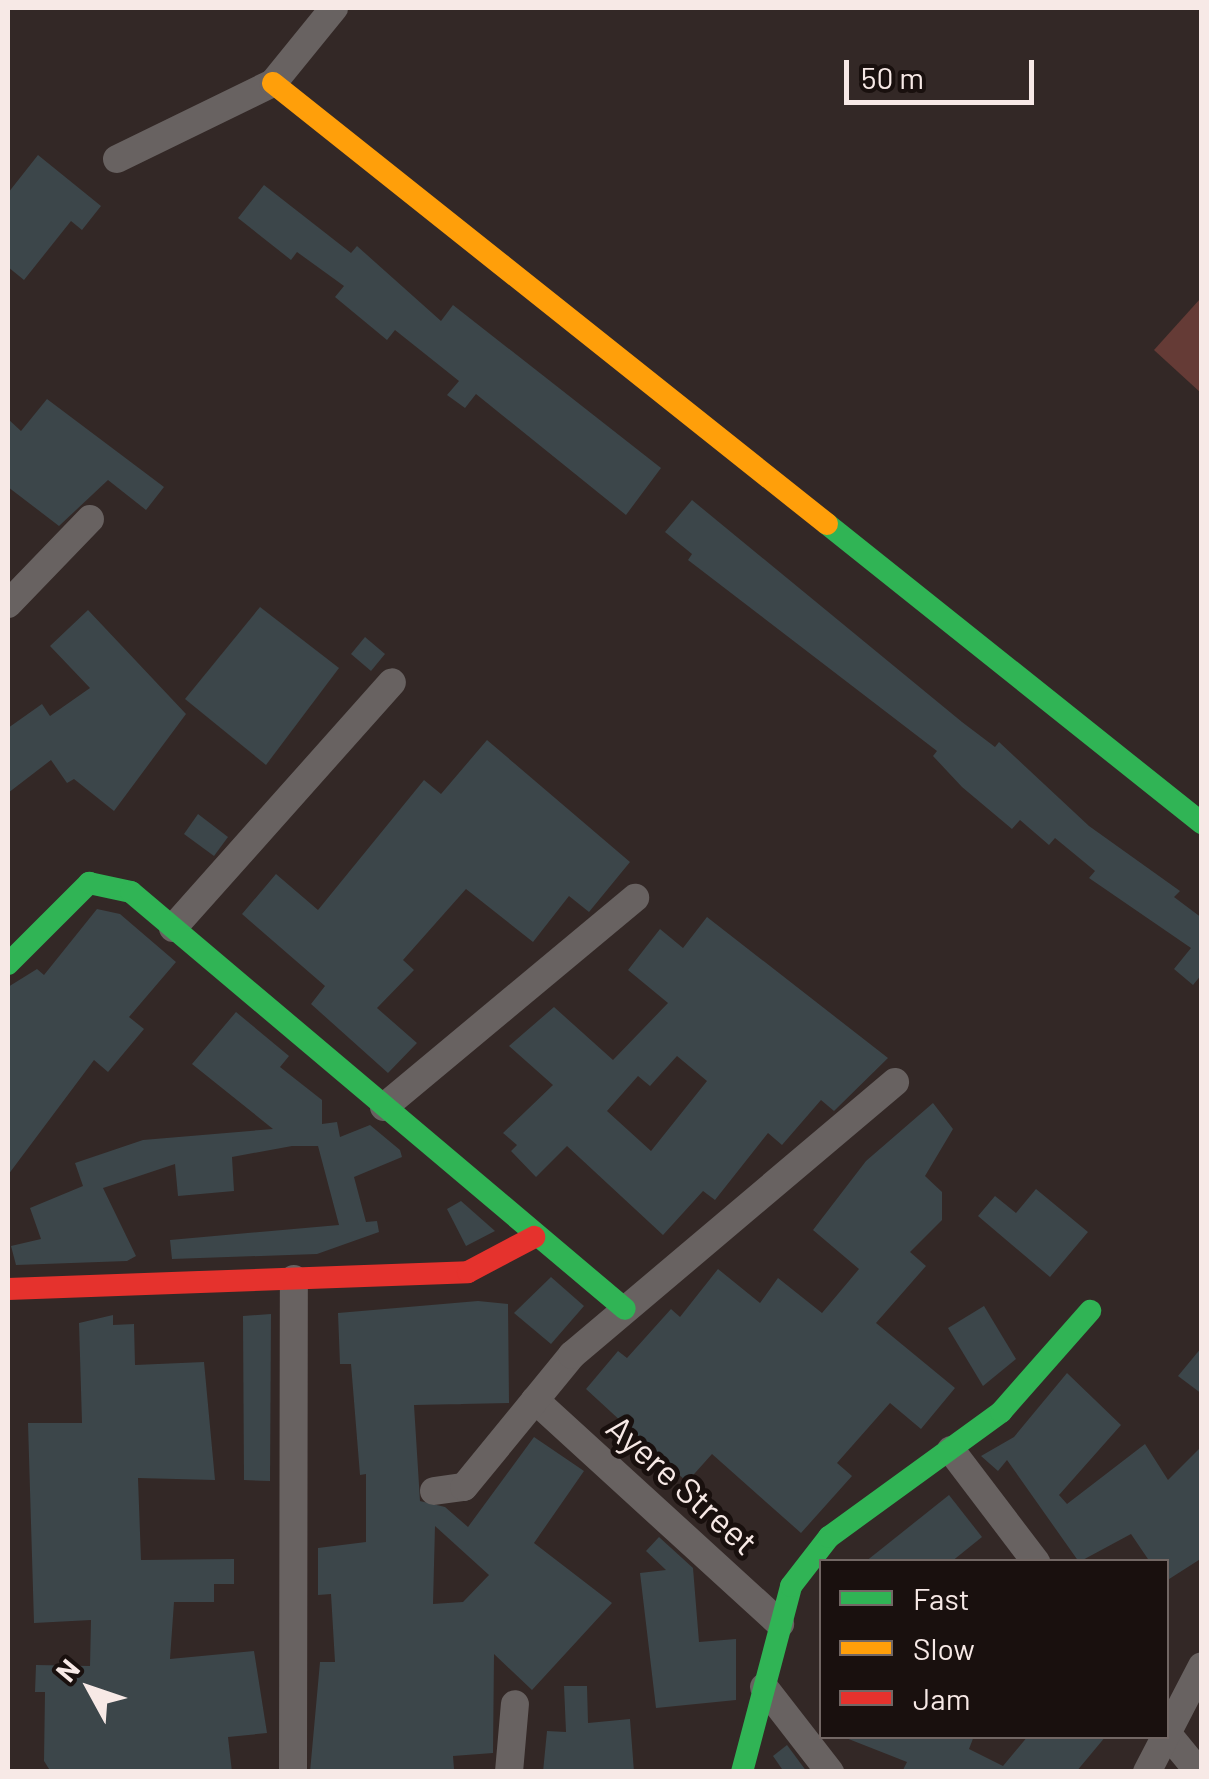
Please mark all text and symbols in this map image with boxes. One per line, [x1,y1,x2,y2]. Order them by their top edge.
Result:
scale bar [849,40,1039,102]
text: 50 m [861,59,924,95]
street label: Ayere Street [599,1405,767,1563]
legend [819,1559,1169,1739]
text: Fast [913,1580,970,1616]
text: Slow [913,1630,975,1666]
north arrow [40,1639,140,1739]
text: N [48,1652,86,1688]
text: Jam [913,1680,970,1716]

